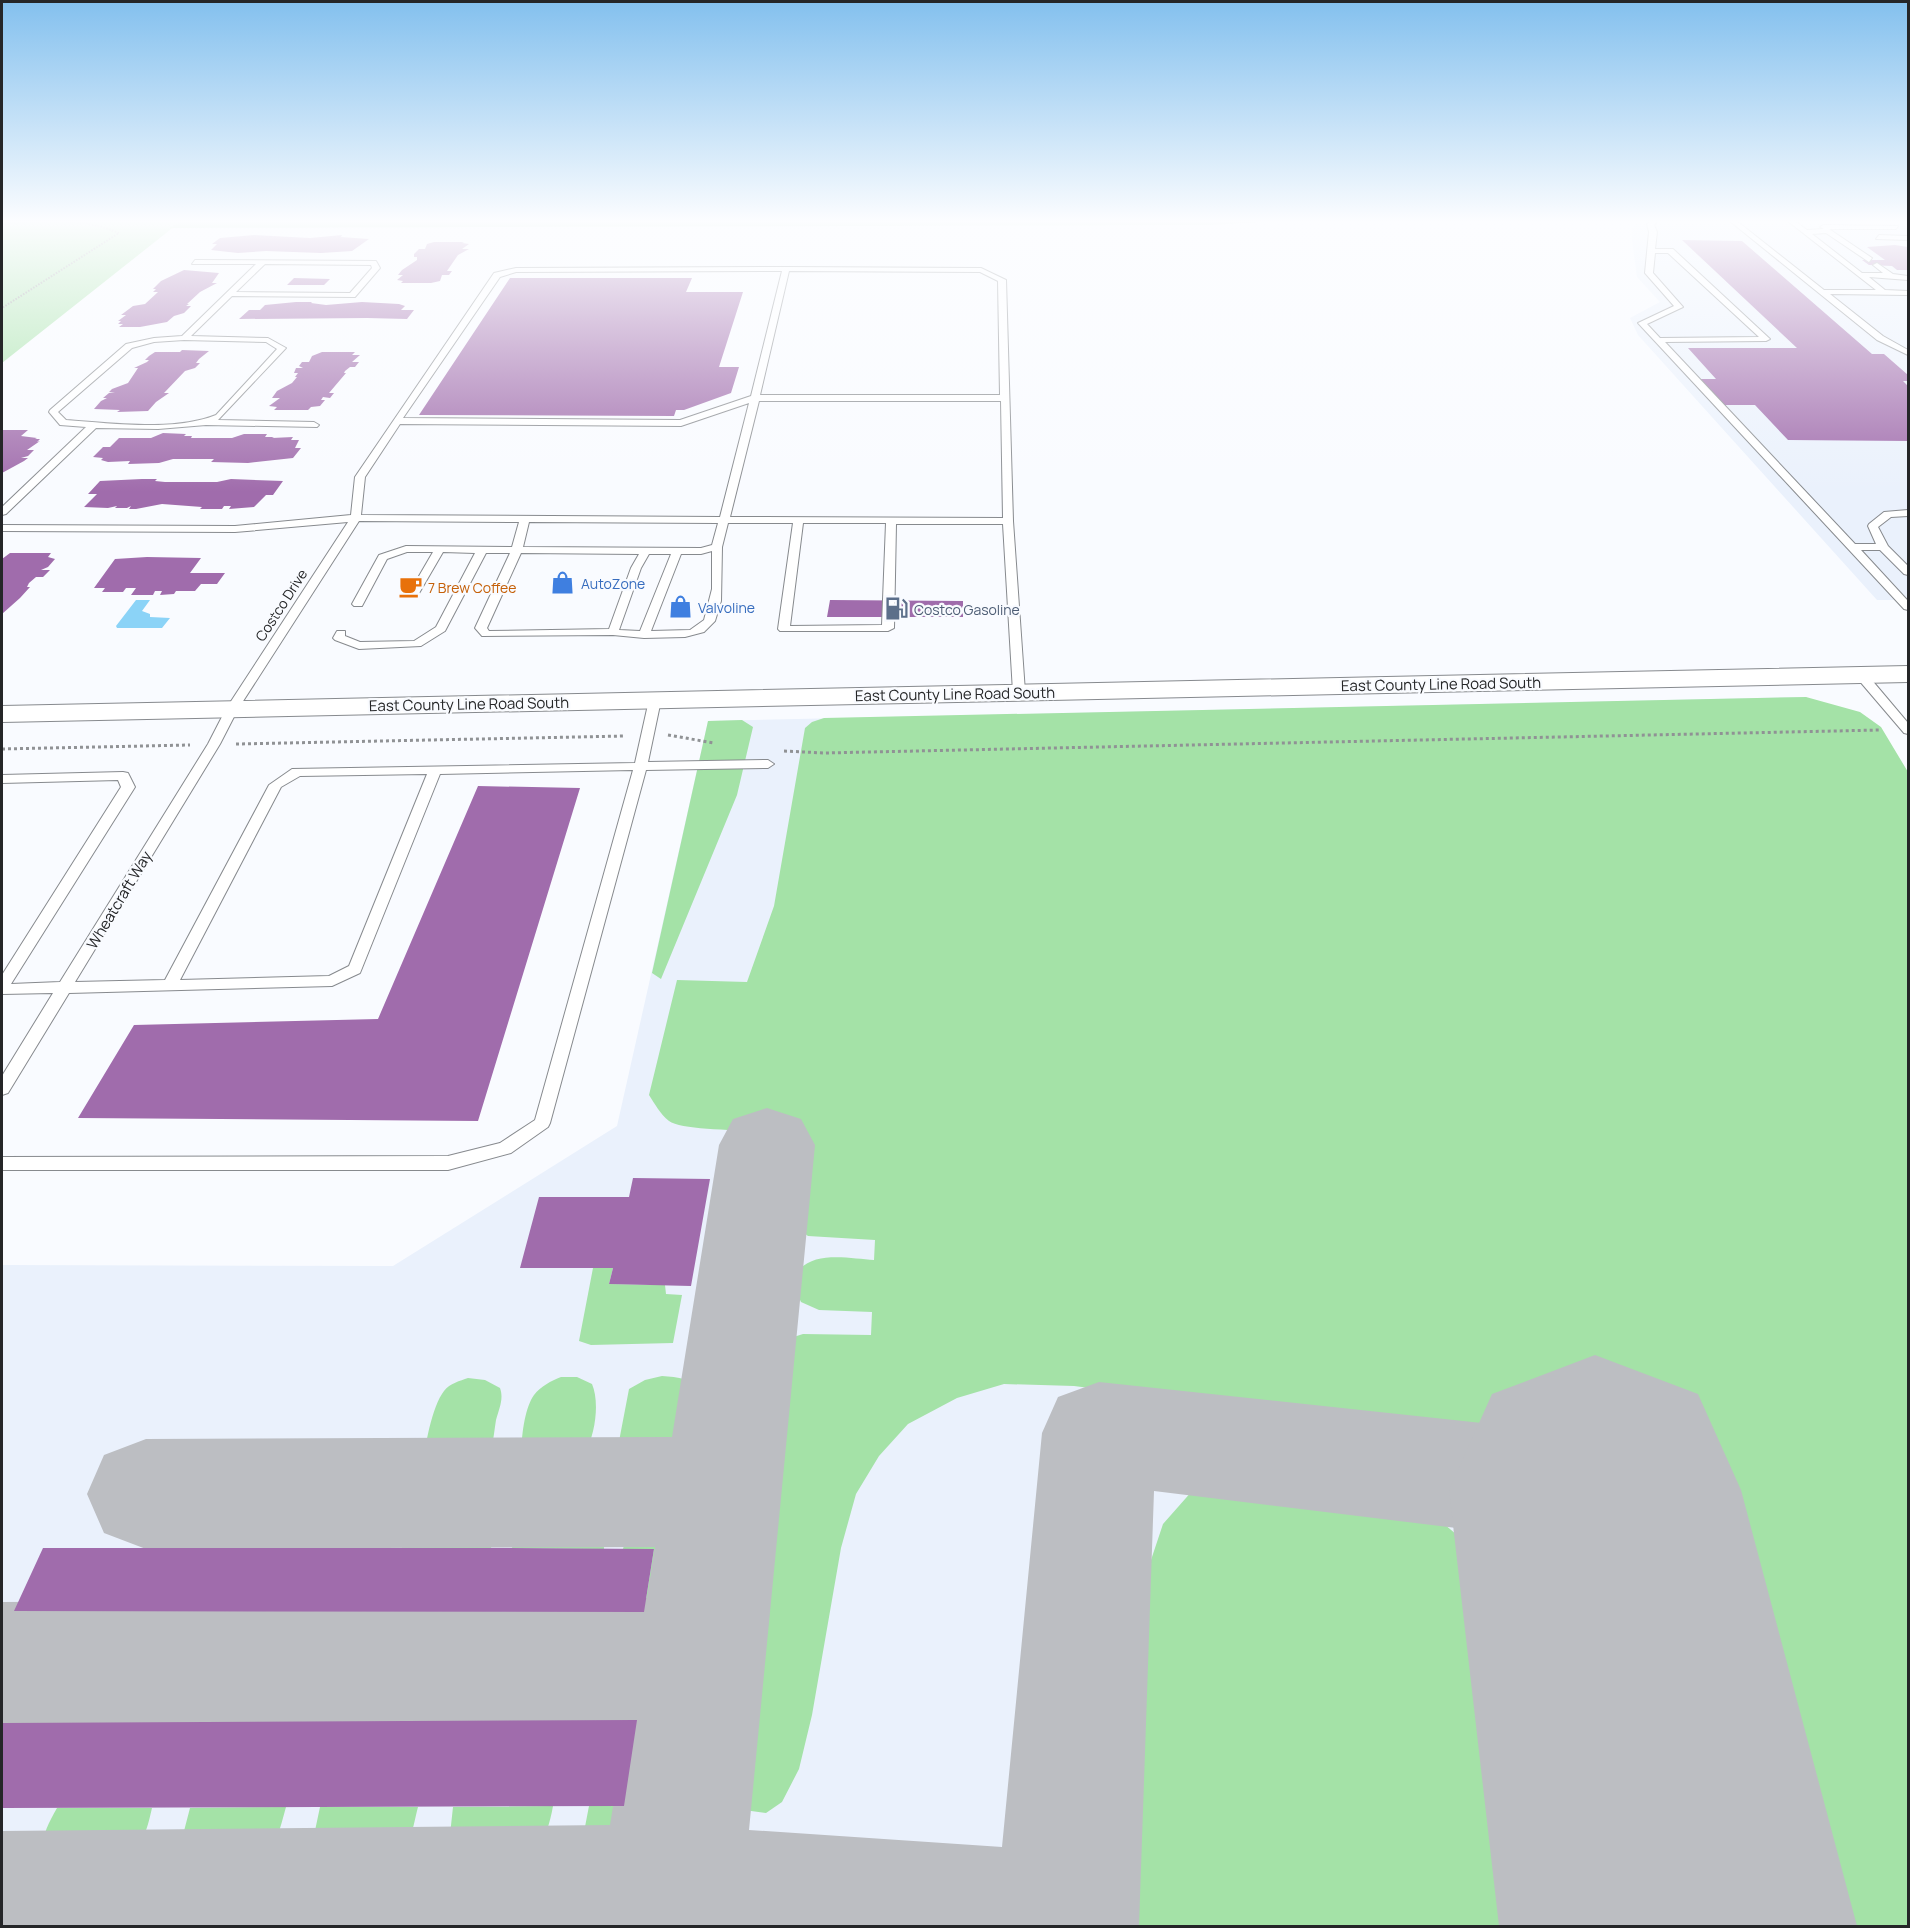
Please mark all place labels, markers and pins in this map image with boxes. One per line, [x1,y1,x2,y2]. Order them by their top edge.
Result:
shop icon: AutoZone [550,570,576,596]
cafe icon: 7 Brew Coffee [397,574,423,600]
place label: AutoZone [581,574,645,593]
place label: 7 Brew Coffee [428,578,516,597]
shop icon: Valvoline [667,594,693,620]
fuel station icon: Costco Gasoline [883,596,909,622]
place label: Valvoline [698,598,755,617]
place label: Costco Gasoline [914,600,1020,619]

